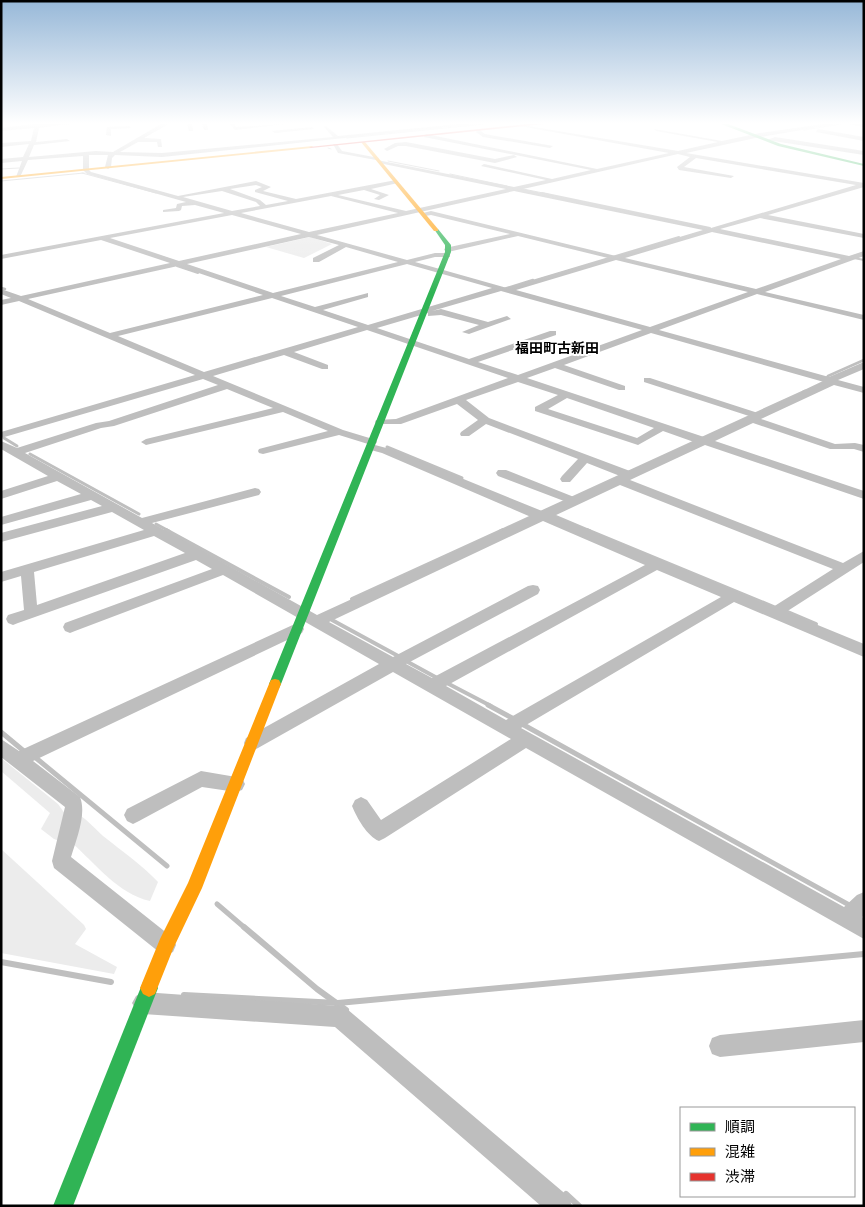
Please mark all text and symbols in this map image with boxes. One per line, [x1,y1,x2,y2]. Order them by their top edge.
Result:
district label: 福田町古新田 [515,339,599,357]
legend [680,1107,855,1197]
text: 順調 [725,1117,755,1136]
text: 混雑 [725,1142,755,1161]
text: 渋滞 [725,1167,755,1186]

